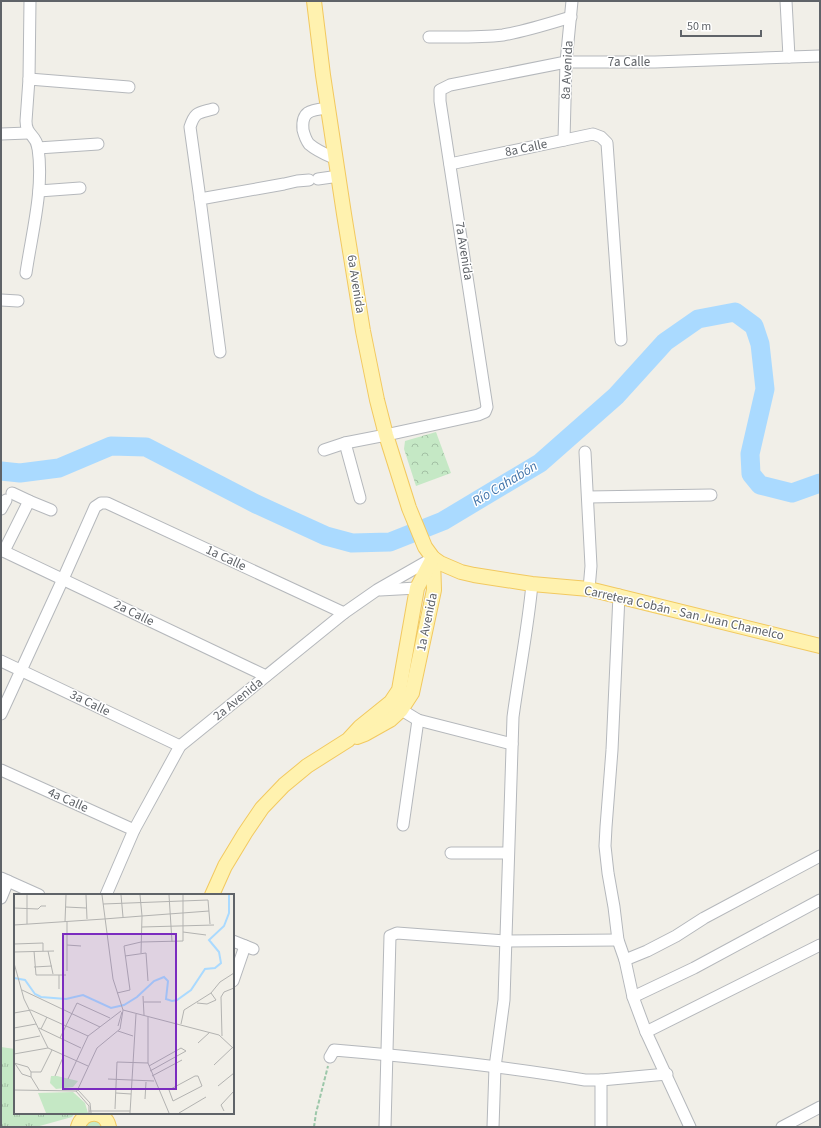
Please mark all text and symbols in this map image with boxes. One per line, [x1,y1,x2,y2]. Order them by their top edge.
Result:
scale bar [681,12,761,38]
text: 50 m [687,18,711,35]
street label: 8a Avenida [556,40,578,100]
street label: 7a Calle [608,53,650,71]
street label: 8a Calle [503,135,549,161]
street label: 7a Avenida [450,220,478,282]
street label: 6a Avenida [342,253,370,315]
water label: Río Cahabón [468,457,542,511]
street label: 1a Calle [203,541,249,575]
street label: Carretera Cobán - San Juan Chamelco [582,581,786,645]
street label: 1a Avenida [412,591,442,653]
street label: 2a Calle [111,596,157,630]
street label: 2a Avenida [209,673,267,725]
street label: 3a Calle [67,686,113,720]
street label: 4a Calle [45,783,91,817]
inset map [14,894,234,1114]

